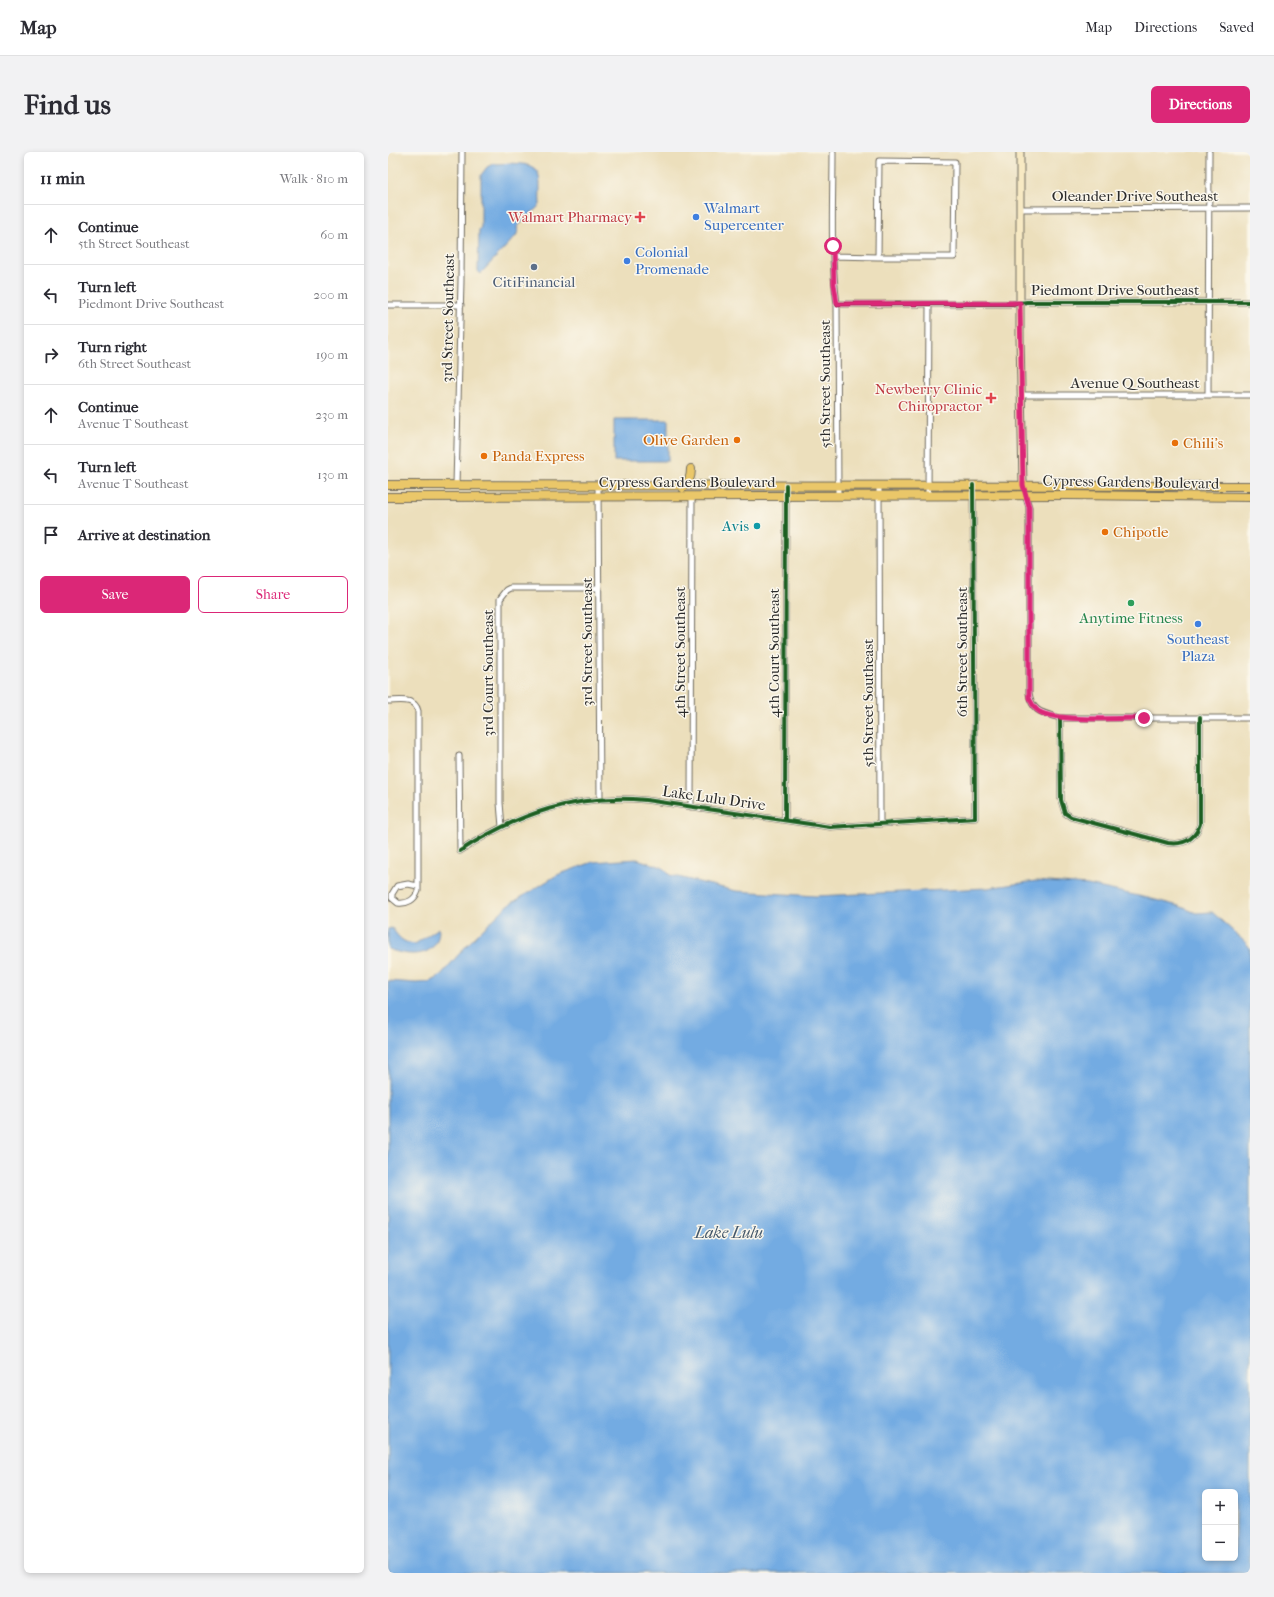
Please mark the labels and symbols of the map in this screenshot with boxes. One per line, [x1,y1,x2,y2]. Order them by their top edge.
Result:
street label: Oleander Drive Southeast [1052,187,1219,205]
place label: Walmart Supercenter [703,199,784,234]
place label: Walmart Pharmacy [507,208,633,226]
marker: Walmart Pharmacy [635,212,645,222]
marker: Walmart Supercenter [691,212,701,222]
route start [824,237,842,255]
place label: Colonial Promenade [635,243,710,278]
street label: 3rd Street Southeast [438,253,458,383]
marker: Colonial Promenade [622,256,632,266]
marker: CitiFinancial [529,262,539,272]
place label: CitiFinancial [492,273,576,291]
street label: Piedmont Drive Southeast [1031,281,1200,299]
street label: 5th Street Southeast [816,319,834,448]
street label: Avenue Q Southeast [1069,374,1200,392]
place label: Newberry Clinic Chiropractor [875,380,983,415]
marker: Newberry Clinic Chiropractor [985,392,997,404]
place label: Olive Garden [643,431,729,449]
place label: Chili's [1183,434,1224,452]
marker: Olive Garden [732,435,742,445]
marker: Chili's [1170,438,1180,448]
place label: Panda Express [492,447,585,465]
marker: Panda Express [479,451,489,461]
street label: Cypress Gardens Boulevard [1043,471,1220,493]
street label: Cypress Gardens Boulevard [599,473,776,491]
place label: Avis [721,517,749,535]
marker: Avis [752,521,762,531]
place label: Chipotle [1113,523,1169,541]
marker: Chipotle [1100,527,1110,537]
street label: 3rd Street Southeast [578,577,596,707]
street label: 4th Street Southeast [671,586,689,718]
street label: 6th Street Southeast [953,586,971,717]
street label: 4th Court Southeast [765,588,783,718]
marker: Anytime Fitness [1126,598,1136,608]
street label: 3rd Court Southeast [479,609,497,737]
place label: Anytime Fitness [1078,609,1183,627]
marker: Southeast Plaza [1193,619,1203,629]
place label: Southeast Plaza [1167,630,1230,665]
street label: 5th Street Southeast [859,638,877,767]
route end [1135,709,1153,727]
street label: Lake Lulu Drive [661,782,767,814]
water label: Lake Lulu [694,1223,763,1242]

